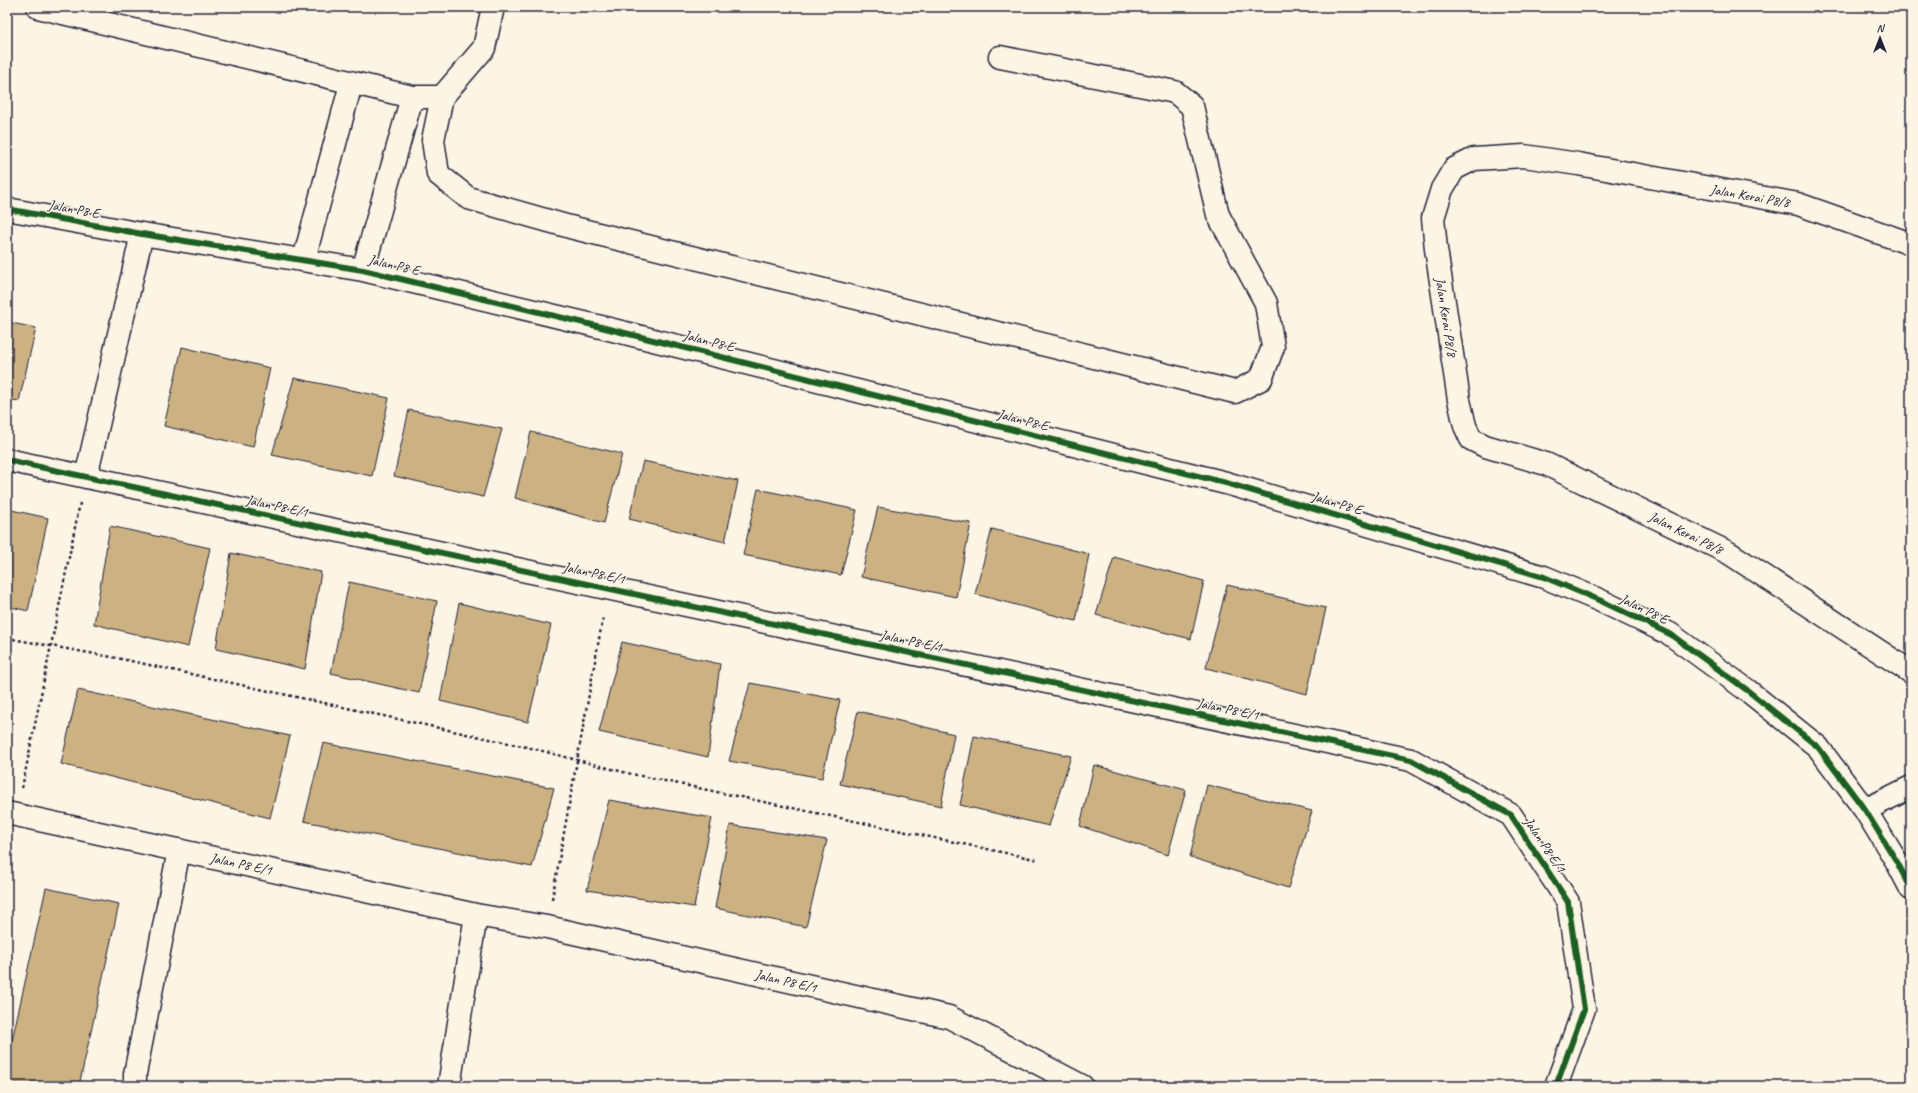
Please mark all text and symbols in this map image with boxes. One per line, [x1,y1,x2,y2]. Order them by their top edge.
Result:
north arrow [1860,18,1900,58]
text: N [1877,21,1886,35]
street label: Jalan Kerai P8/8 [1708,181,1793,212]
street label: Jalan P8 E [46,196,102,222]
street label: Jalan P8 E [366,251,423,279]
street label: Jalan Kerai P8/8 [1431,275,1461,359]
street label: Jalan P8 E [681,326,738,356]
street label: Jalan P8 E [995,405,1052,435]
street label: Jalan P8 E [1309,487,1366,519]
street label: Jalan P8 E/1 [244,491,310,521]
street label: Jalan Kerai P8/8 [1645,507,1727,559]
street label: Jalan P8 E/1 [561,558,627,588]
street label: Jalan P8 E [1616,590,1672,629]
street label: Jalan P8 E/1 [878,626,944,656]
street label: Jalan P8 E/1 [1195,694,1261,724]
street label: Jalan P8 E/1 [1520,813,1570,876]
street label: Jalan P8 E/1 [208,849,274,879]
street label: Jalan P8 E/1 [753,965,819,996]

